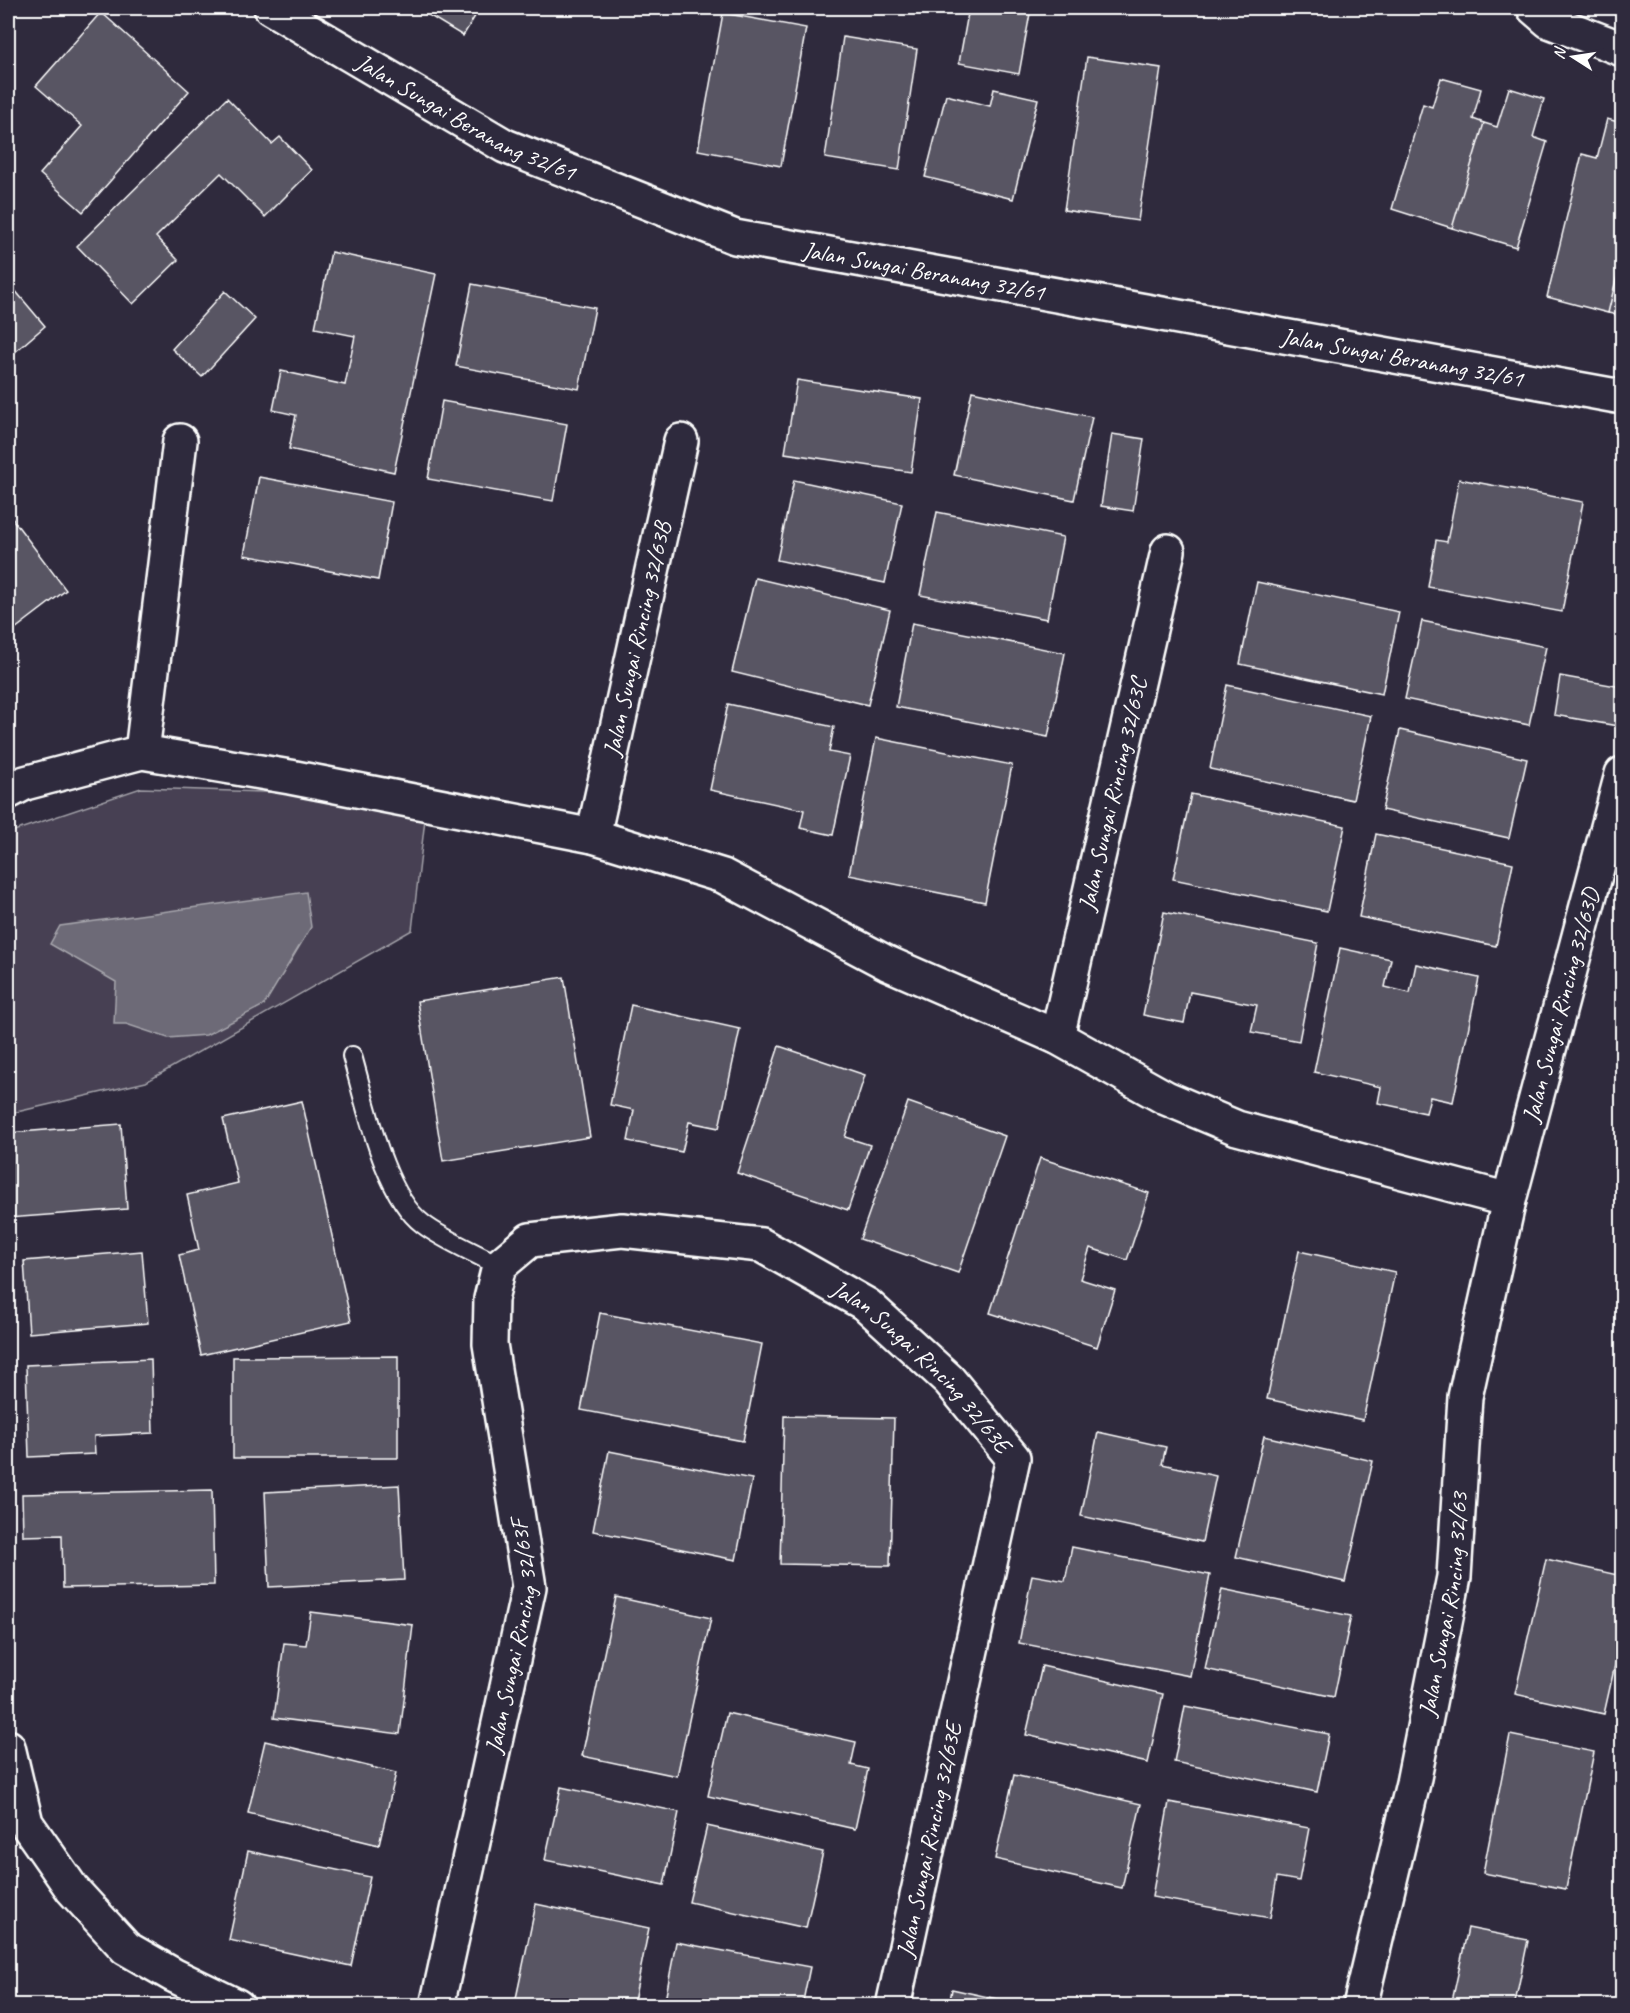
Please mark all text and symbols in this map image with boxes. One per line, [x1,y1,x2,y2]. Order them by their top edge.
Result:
north arrow [1543,27,1603,87]
text: N [1548,44,1571,61]
street label: Jalan Sungai Beranang 32/61 [350,46,581,188]
street label: Jalan Sungai Beranang 32/61 [800,234,1048,308]
street label: Jalan Sungai Beranang 32/61 [1278,321,1527,394]
street label: Jalan Sungai Rincing 32/63B [596,517,678,760]
street label: Jalan Sungai Rincing 32/63C [1071,672,1154,915]
street label: Jalan Sungai Rincing 32/63D [1515,883,1607,1126]
street label: Jalan Sungai Rincing 32/63E [825,1273,1020,1462]
street label: Jalan Sungai Rincing 32/63 [1411,1489,1474,1720]
street label: Jalan Sungai Rincing 32/63F [478,1513,544,1757]
street label: Jalan Sungai Rincing 32/63E [889,1717,969,1961]

